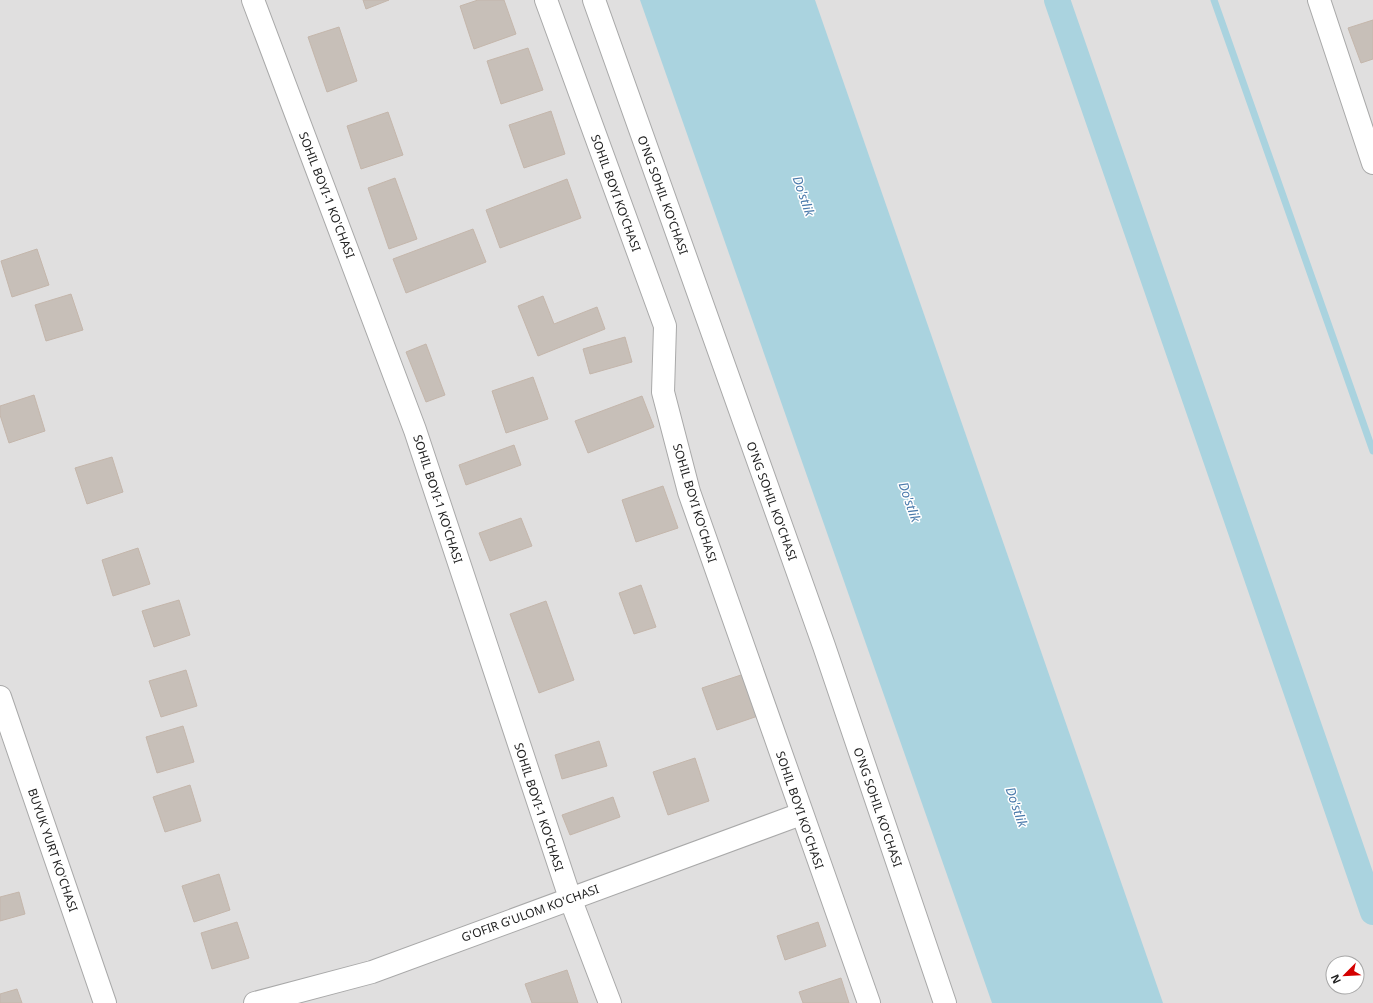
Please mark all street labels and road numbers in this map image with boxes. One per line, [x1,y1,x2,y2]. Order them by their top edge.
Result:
street label: SOHIL BOYI-1 KO'CHASI [295,129,359,261]
street label: SOHIL BOYI KO'CHASI [587,132,645,254]
street label: O'NG SOHIL KO'CHASI [634,133,692,257]
street label: SOHIL BOYI-1 KO'CHASI [409,433,467,565]
street label: O'NG SOHIL KO'CHASI [743,439,801,563]
street label: SOHIL BOYI KO'CHASI [669,442,721,564]
street label: SOHIL BOYI-1 KO'CHASI [510,741,568,873]
street label: O'NG SOHIL KO'CHASI [850,745,906,869]
street label: SOHIL BOYI KO'CHASI [772,749,828,871]
street label: BUYUK YURT KO'CHASI [24,786,82,914]
street label: G'OFIR G'ULOM KO'CHASI [459,880,601,946]

